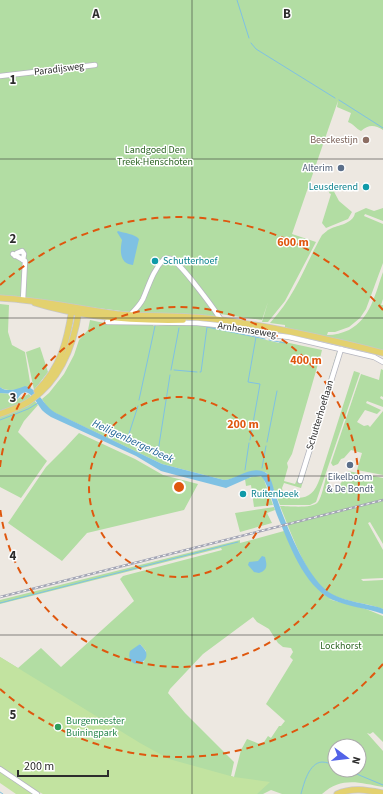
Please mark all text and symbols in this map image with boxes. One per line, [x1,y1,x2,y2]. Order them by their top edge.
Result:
text: A [91,5,100,23]
text: B [283,5,291,23]
street label: Paradijsweg [33,59,85,79]
text: 1 [10,71,17,89]
place label: Beeckestijn [310,133,358,147]
marker: Beeckestijn [361,135,371,145]
park label: Landgoed Den Treek-Henschoten [117,143,193,169]
place label: Alterim [303,161,333,175]
marker: Alterim [336,163,346,173]
place label: Leusderend [309,180,358,194]
marker: Leusderend [361,182,371,192]
text: 2 [10,230,17,248]
text: 600 m [277,234,309,251]
place label: Schutterhoef [163,254,218,268]
marker: Schutterhoef [150,256,160,266]
street label: Arnhemseweg [217,318,277,342]
text: 400 m [290,352,322,369]
street label: Schutterhoeflaan [303,378,337,452]
text: 3 [10,389,17,407]
water label: Heiligenbergerbeek [90,416,177,467]
text: 200 m [227,416,259,433]
marker: Eikelboom & De Bondt [345,460,355,470]
place label: Eikelboom & De Bondt [327,470,374,496]
centre of rings [172,480,186,494]
place label: Ruitenbeek [251,487,299,501]
marker: Ruitenbeek [238,489,248,499]
text: 4 [10,547,17,565]
park label: Lockhorst [320,639,362,653]
text: 5 [10,706,17,724]
place label: Burgemeester Buiningpark [66,714,125,740]
marker: Burgemeester Buiningpark [53,722,63,732]
north arrow [327,738,367,778]
scale bar [18,752,108,778]
text: N [348,755,364,766]
text: 200 m [24,758,54,775]

